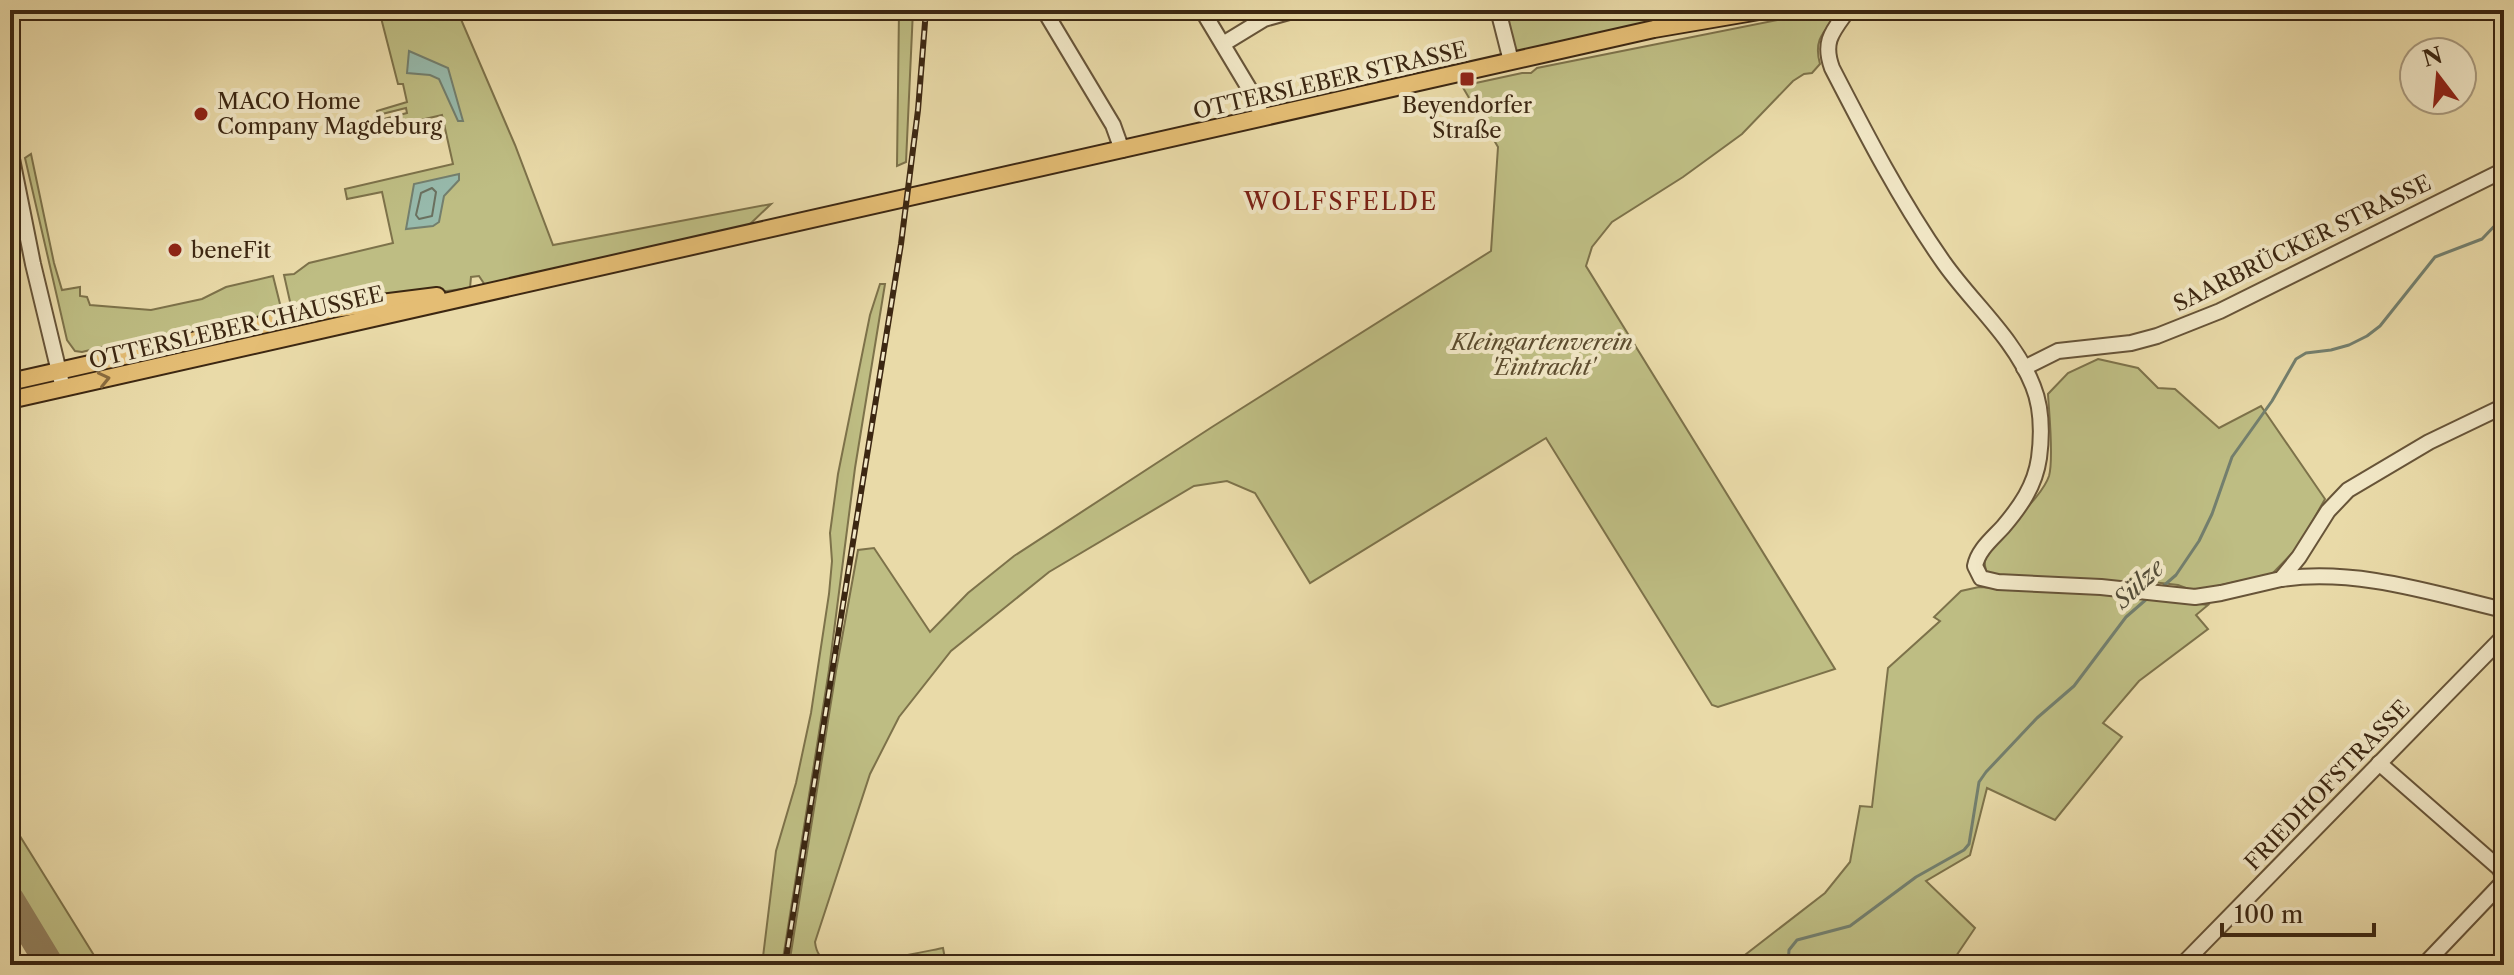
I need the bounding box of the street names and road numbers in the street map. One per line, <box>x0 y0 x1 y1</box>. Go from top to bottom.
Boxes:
street label: OTTERSLEBER STRASSE <box>1191 36 1470 125</box>
street label: SAARBRÜCKER STRASSE <box>2169 169 2435 318</box>
street label: OTTERSLEBER CHAUSSEE <box>86 280 386 375</box>
street label: FRIEDHOFSTRASSE <box>2239 695 2416 876</box>

